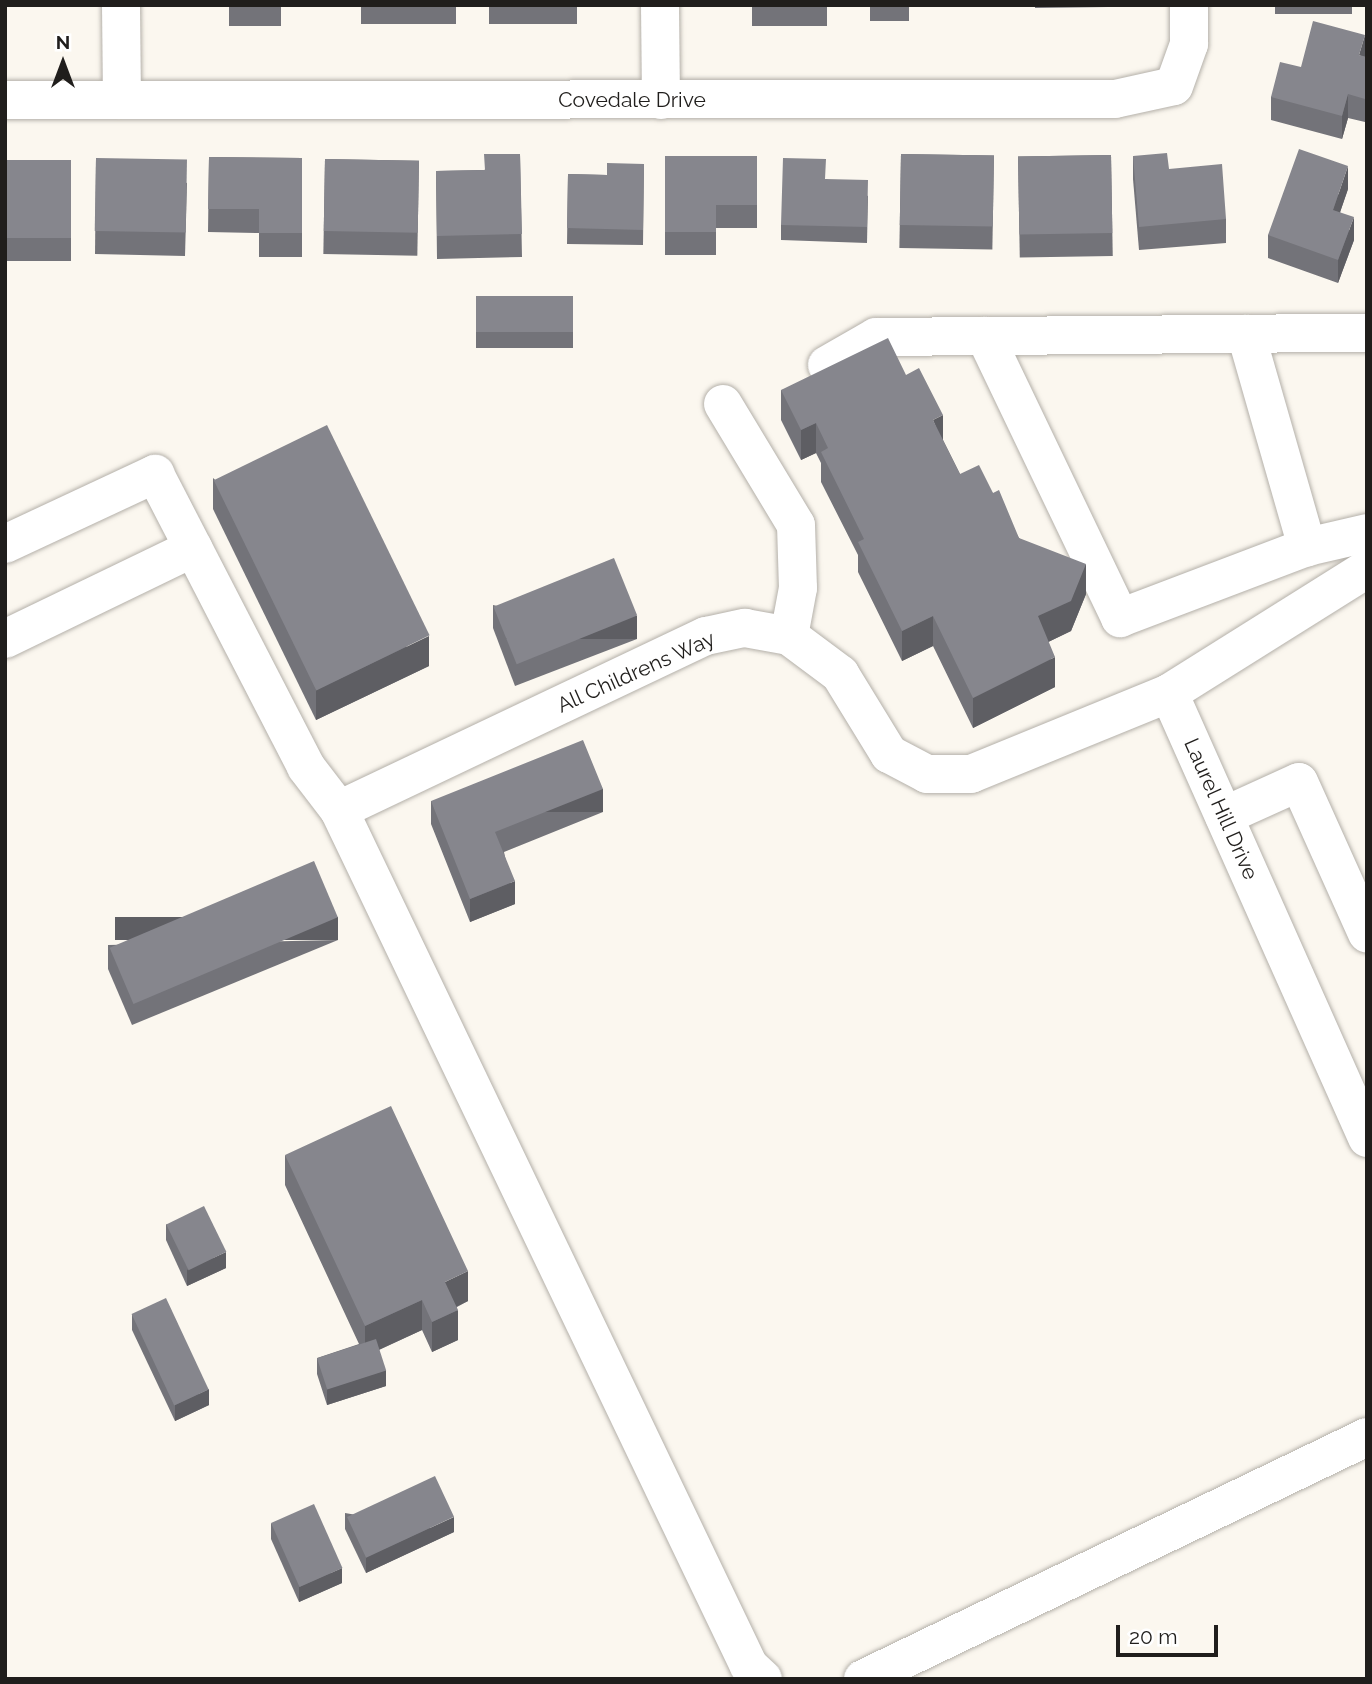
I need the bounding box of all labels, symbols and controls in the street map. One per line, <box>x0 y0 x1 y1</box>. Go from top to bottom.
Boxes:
north arrow <box>28 28 98 98</box>
text: N <box>56 31 70 53</box>
street label: Covedale Drive <box>558 87 706 113</box>
street label: All Childrens Way <box>553 626 719 718</box>
street label: Laurel Hill Drive <box>1178 734 1264 884</box>
scale bar <box>1120 1610 1222 1654</box>
text: 20 m <box>1129 1624 1177 1649</box>

